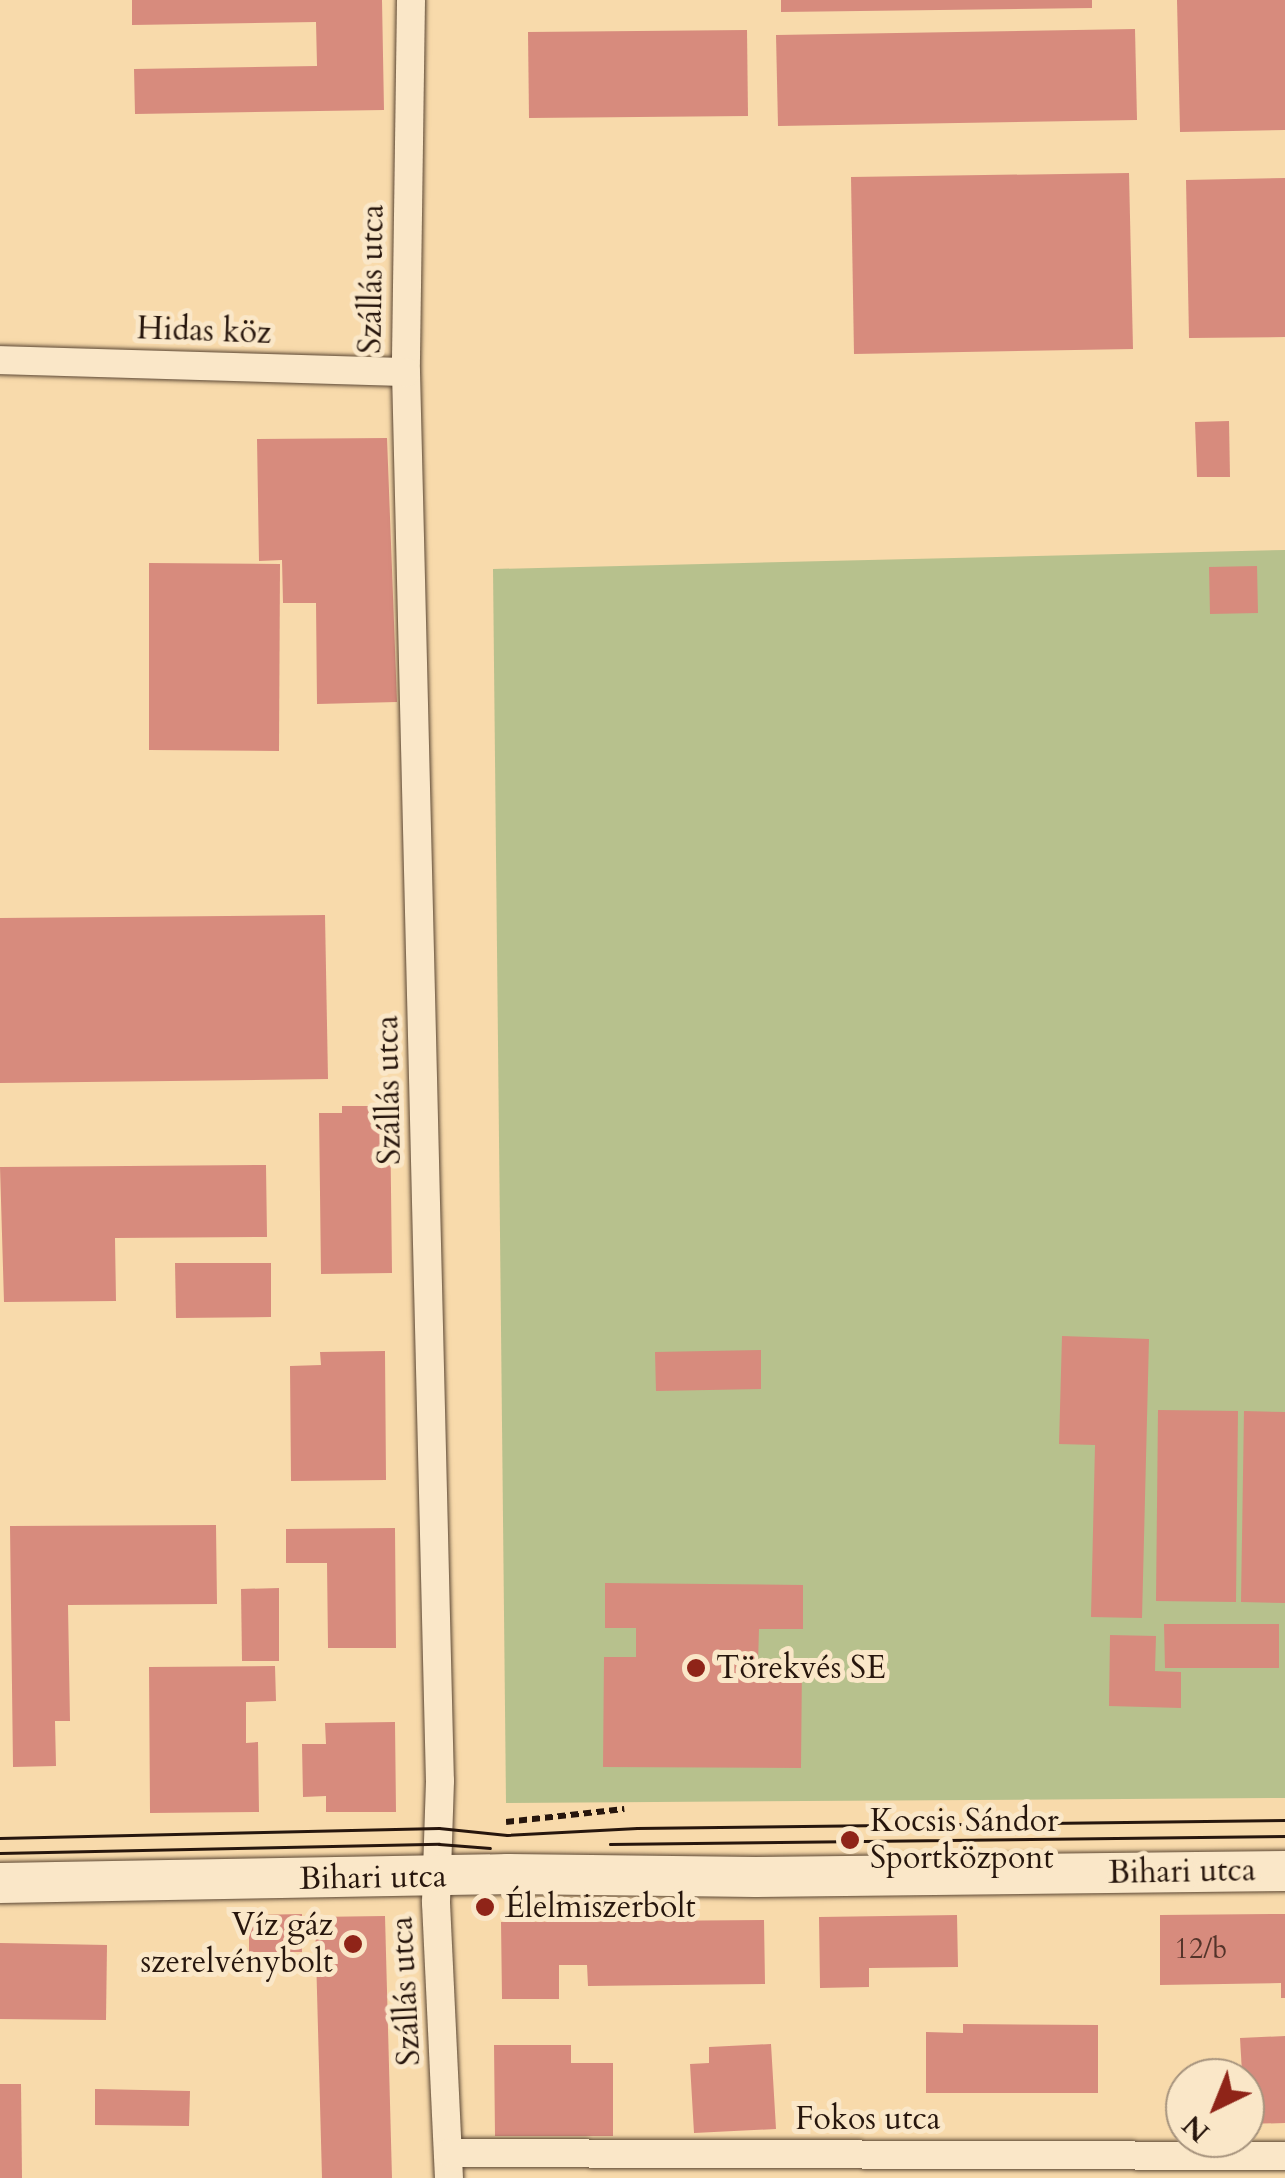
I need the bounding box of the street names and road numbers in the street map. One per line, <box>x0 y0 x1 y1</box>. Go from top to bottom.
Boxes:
street label: Szállás utca <box>351 204 393 354</box>
street label: Hidas köz <box>136 309 272 353</box>
street label: Szállás utca <box>368 1015 410 1165</box>
street label: Bihari utca <box>1108 1852 1256 1892</box>
street label: Bihari utca <box>299 1858 447 1898</box>
street label: Szállás utca <box>383 1915 429 2067</box>
street label: Fokos utca <box>795 2100 941 2138</box>

